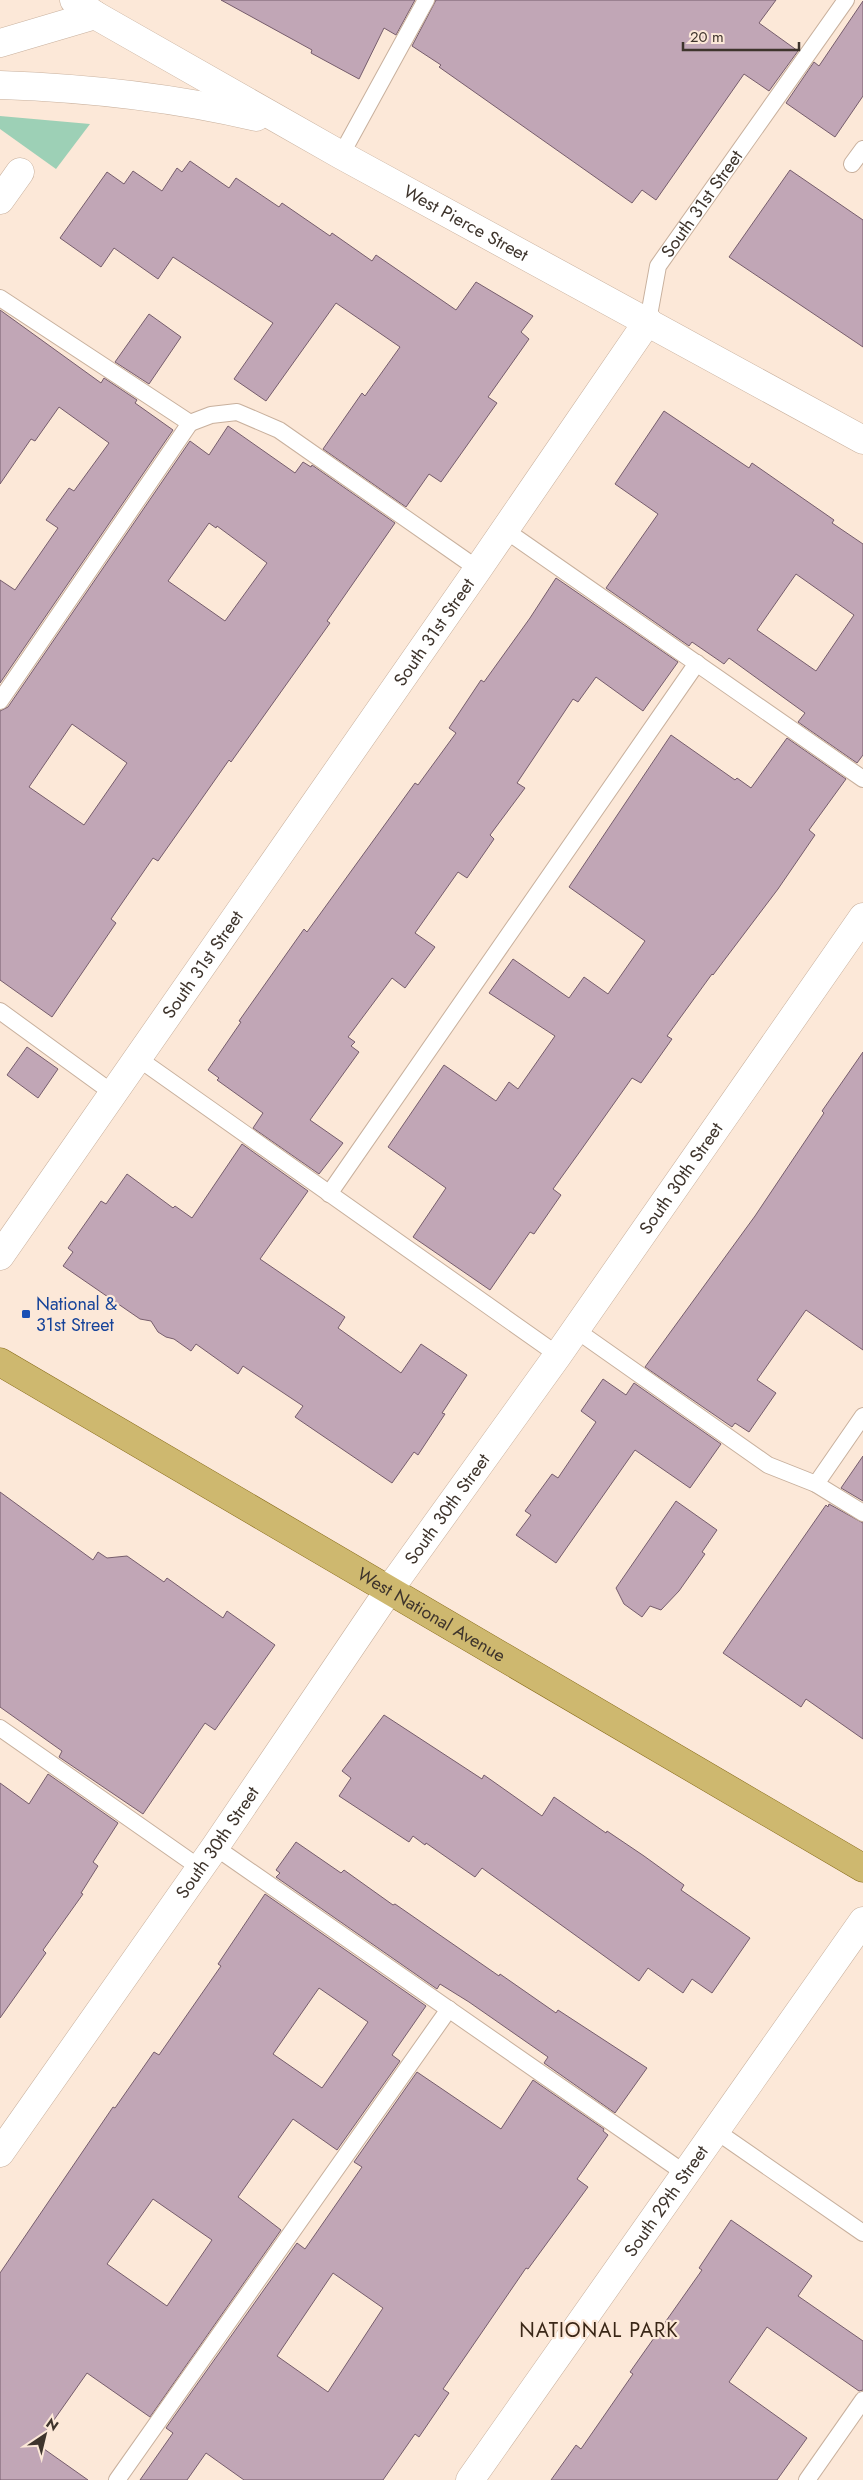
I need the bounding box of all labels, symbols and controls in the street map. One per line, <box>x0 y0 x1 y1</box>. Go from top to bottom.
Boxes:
scale bar <box>683 20 799 52</box>
text: 20 m <box>690 26 724 48</box>
street label: South 31st Street <box>655 144 749 263</box>
street label: West Pierce Street <box>399 178 533 268</box>
street label: South 31st Street <box>387 572 481 691</box>
street label: South 31st Street <box>156 905 250 1024</box>
street label: South 30th Street <box>633 1117 730 1240</box>
place label: National & 31st Street <box>36 1291 117 1338</box>
marker: National & 31st Street <box>20 1308 32 1320</box>
street label: South 30th Street <box>398 1448 496 1570</box>
street label: West National Avenue <box>352 1561 510 1669</box>
street label: South 30th Street <box>170 1781 266 1904</box>
street label: South 29th Street <box>618 2139 715 2262</box>
district label: NATIONAL PARK <box>519 2316 679 2345</box>
north arrow <box>20 2410 70 2460</box>
text: N <box>42 2413 63 2436</box>

